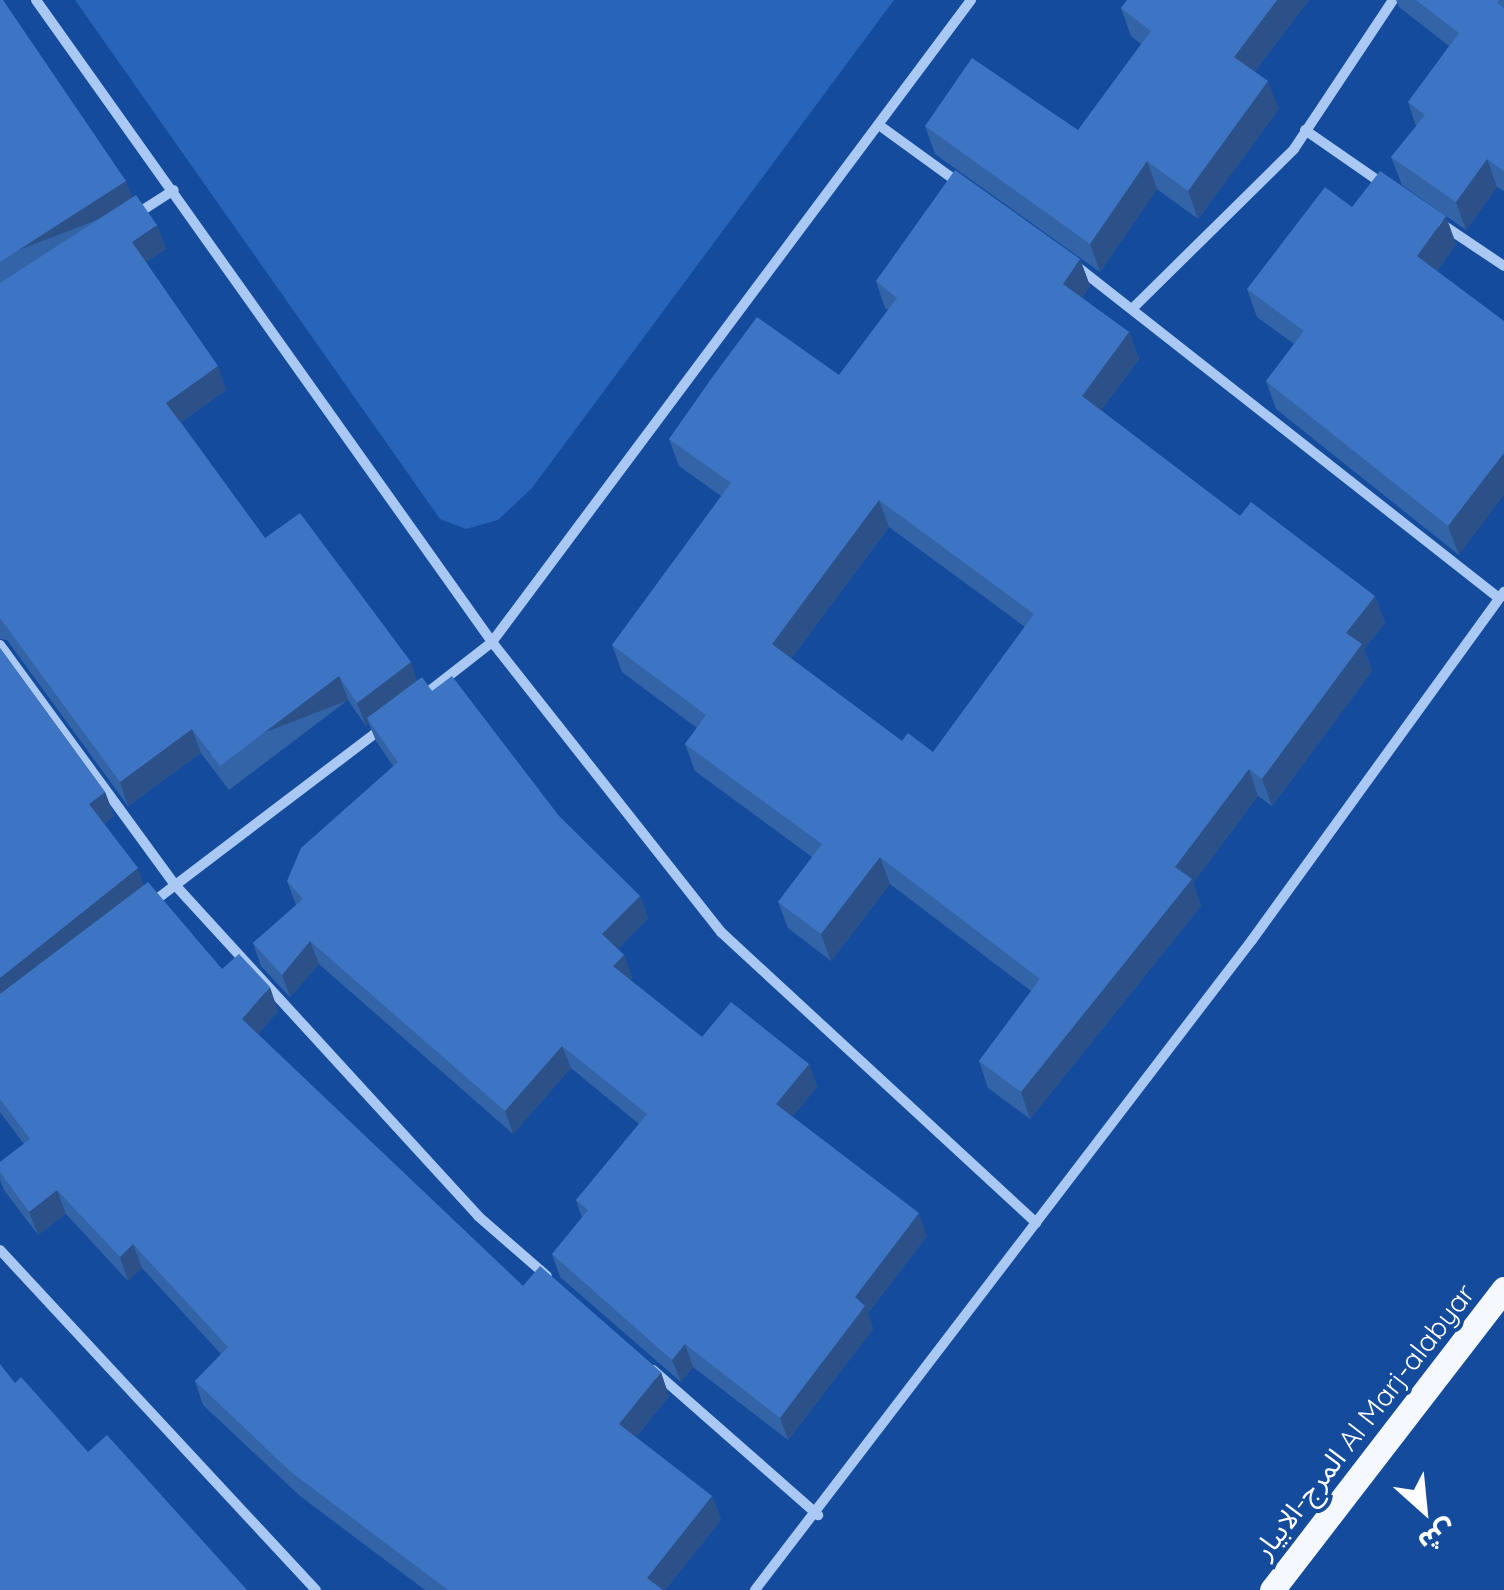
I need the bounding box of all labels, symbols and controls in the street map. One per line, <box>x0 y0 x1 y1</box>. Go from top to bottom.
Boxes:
street label: المرج-الابيار Al Marj-alabyar <box>1246 1277 1482 1565</box>
north arrow <box>1374 1460 1474 1560</box>
text: ش <box>1413 1513 1463 1561</box>

